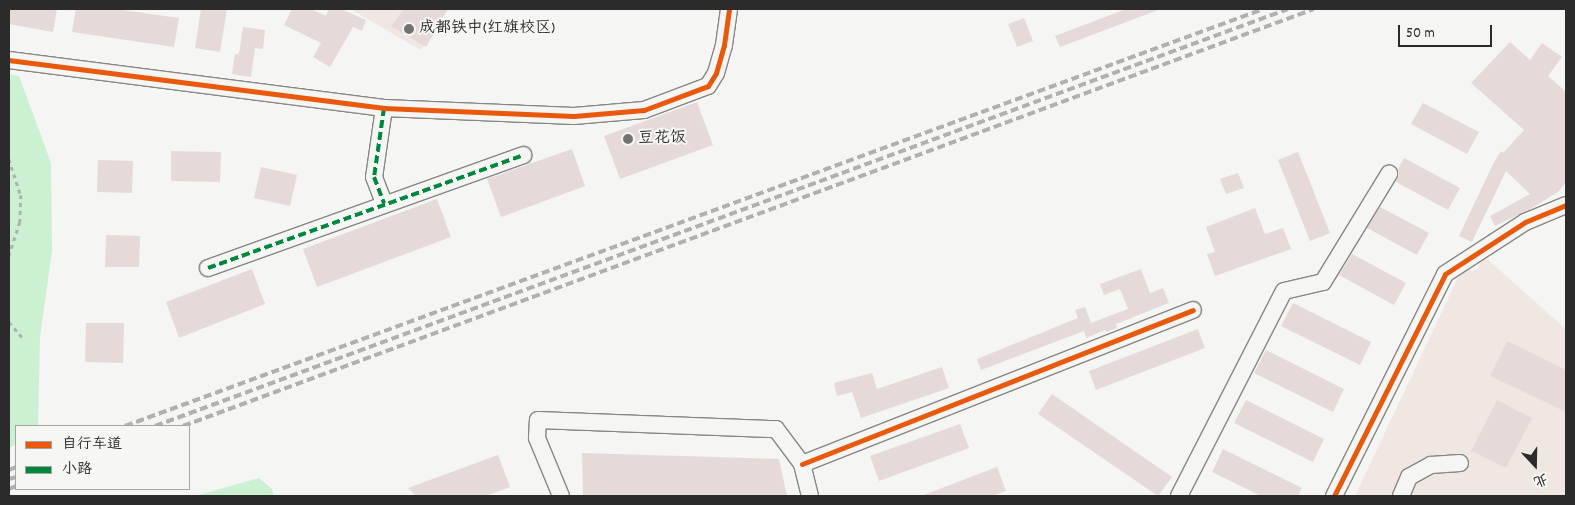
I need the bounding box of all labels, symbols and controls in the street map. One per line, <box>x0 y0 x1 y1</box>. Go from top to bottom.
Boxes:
scale bar <box>1400 15 1494 47</box>
place label: 成都铁中(红旗校区) <box>419 19 555 39</box>
marker: 成都铁中(红旗校区) <box>403 23 415 35</box>
text: 50 m <box>1406 23 1435 45</box>
place label: 豆花饭 <box>638 129 686 149</box>
marker: 豆花饭 <box>622 133 634 145</box>
legend <box>15 425 190 490</box>
text: 自行车道 <box>62 434 122 456</box>
north arrow <box>1510 440 1560 490</box>
text: 小路 <box>62 459 92 481</box>
text: 北 <box>1530 467 1550 491</box>

